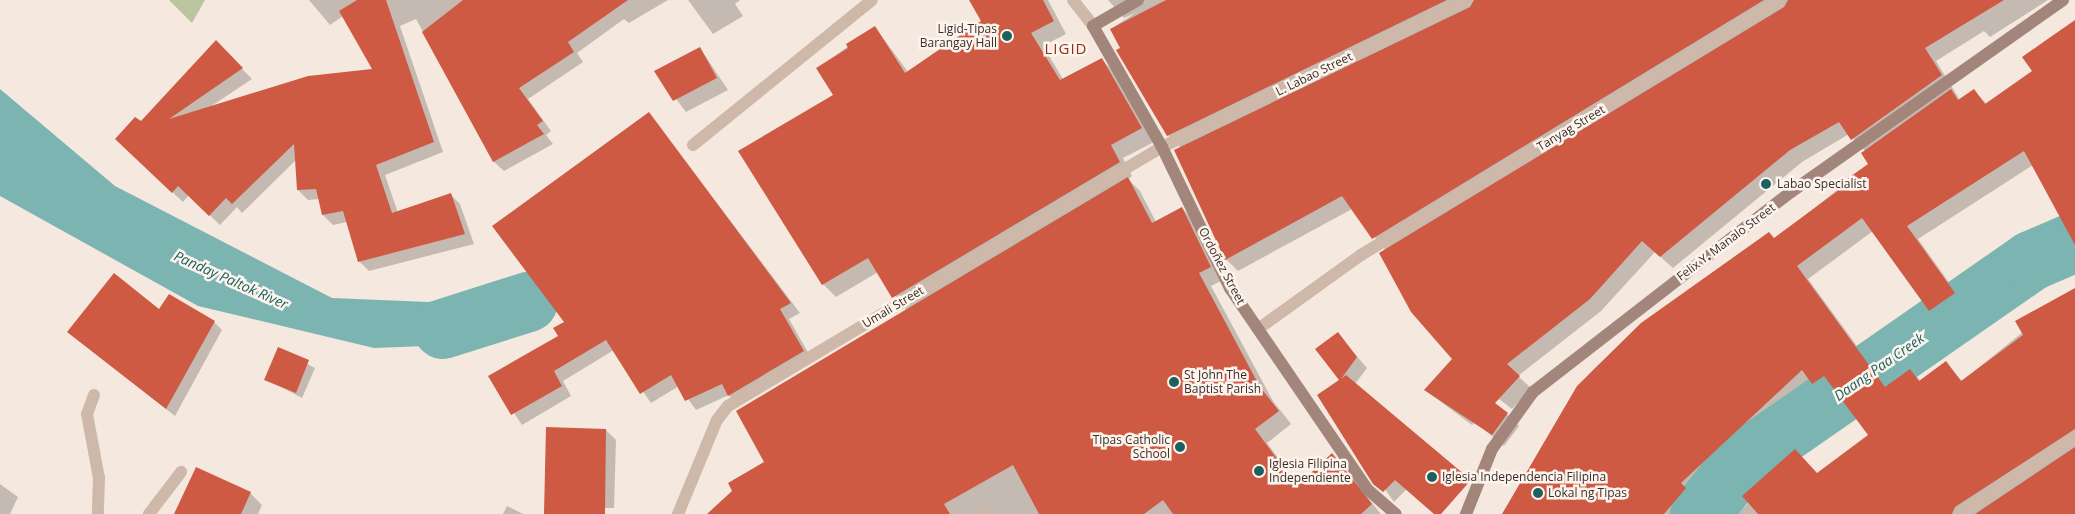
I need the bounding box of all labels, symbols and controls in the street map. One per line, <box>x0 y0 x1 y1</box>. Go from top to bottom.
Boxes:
place label: Ligid-Tipas Barangay Hall <box>920 22 997 50</box>
marker: Ligid-Tipas Barangay Hall <box>1001 30 1013 42</box>
district label: LIGID <box>1044 40 1088 58</box>
street label: L. Labao Street <box>1273 49 1355 99</box>
street label: Tanyag Street <box>1535 102 1607 154</box>
marker: Labao Specialist <box>1759 177 1773 191</box>
place label: Labao Specialist <box>1777 177 1866 191</box>
street label: Felix Y. Manalo Street <box>1674 200 1778 284</box>
street label: Ordoñez Street <box>1196 225 1248 307</box>
water label: Panday Paltok River <box>171 247 291 313</box>
street label: Umali Street <box>860 283 926 331</box>
water label: Daang Paa Creek <box>1831 330 1927 404</box>
place label: St John The Baptist Parish <box>1184 368 1261 396</box>
marker: St John The Baptist Parish <box>1168 376 1180 388</box>
place label: Tipas Catholic School <box>1093 433 1170 461</box>
marker: Tipas Catholic School <box>1174 441 1186 453</box>
place label: Iglesia Filipina Independiente <box>1269 457 1351 485</box>
marker: Iglesia Filipina Independiente <box>1253 465 1265 477</box>
place label: Iglesia Independencia Filipina <box>1442 470 1606 484</box>
marker: Iglesia Independencia Filipina <box>1426 471 1438 483</box>
place label: Lokal ng Tipas <box>1548 486 1627 500</box>
marker: Lokal ng Tipas <box>1532 487 1544 499</box>

